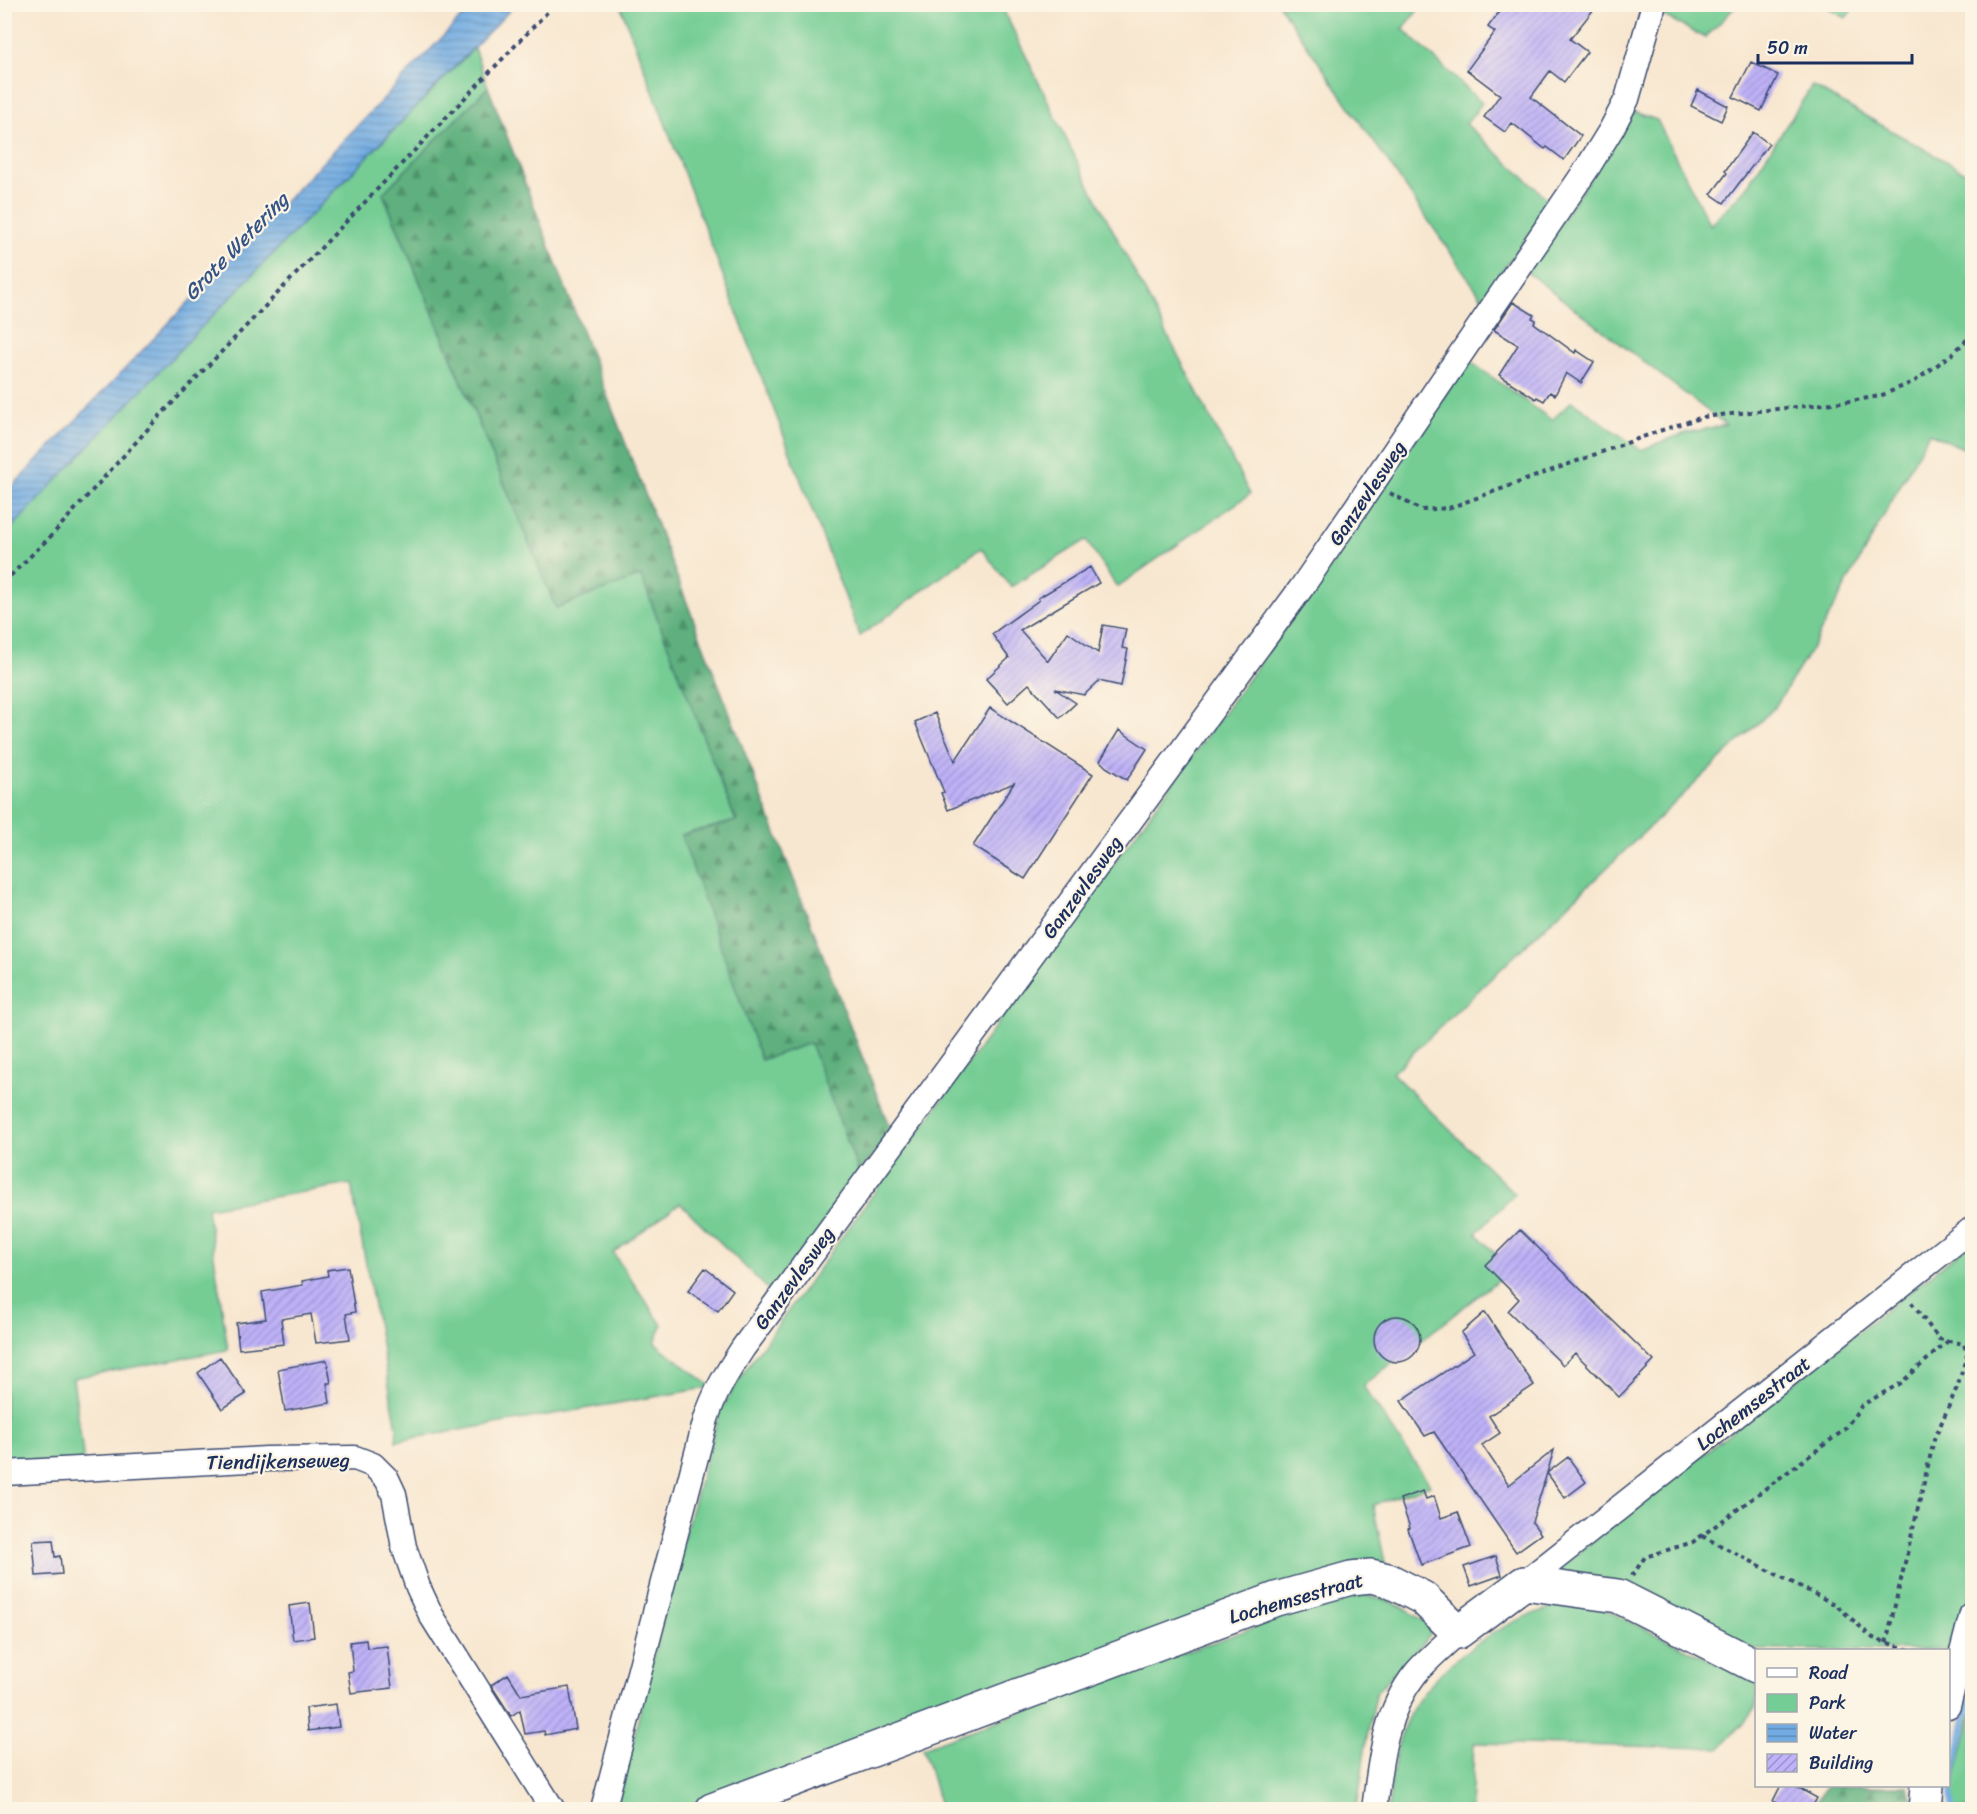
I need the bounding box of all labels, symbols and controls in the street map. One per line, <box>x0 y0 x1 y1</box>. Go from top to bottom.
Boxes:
scale bar <box>1758 27 1912 65</box>
text: 50 m <box>1767 32 1808 64</box>
water label: Grote Wetering <box>174 181 299 310</box>
street label: Ganzevlesweg <box>1319 433 1416 553</box>
street label: Ganzevlesweg <box>1033 828 1132 947</box>
street label: Ganzevlesweg <box>745 1219 844 1338</box>
street label: Lochemsestraat <box>1688 1347 1819 1460</box>
street label: Tiendijkenseweg <box>206 1443 350 1480</box>
street label: Lochemsestraat <box>1225 1562 1368 1634</box>
legend <box>1755 1649 1950 1787</box>
text: Road <box>1809 1657 1849 1689</box>
text: Park <box>1809 1687 1846 1719</box>
text: Water <box>1809 1717 1858 1749</box>
text: Building <box>1809 1747 1873 1779</box>

